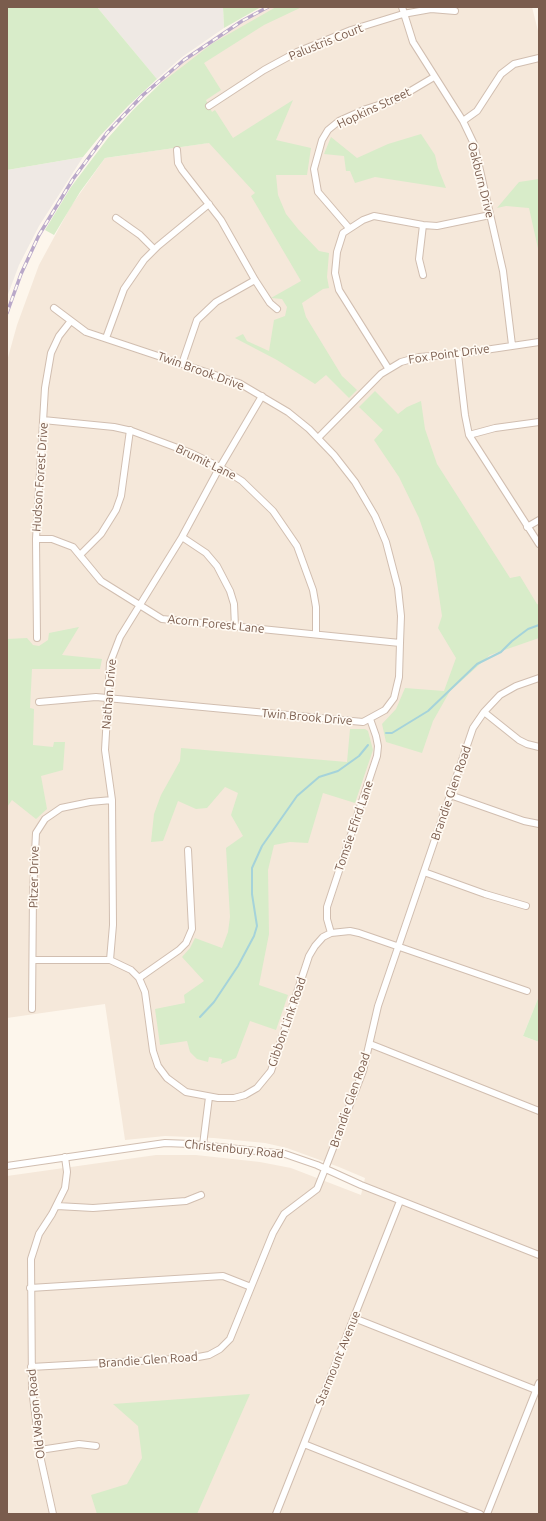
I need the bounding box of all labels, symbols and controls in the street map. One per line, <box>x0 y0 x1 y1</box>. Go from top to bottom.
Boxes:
street label: Palustris Court <box>287 21 365 63</box>
street label: Hopkins Street <box>335 85 413 131</box>
street label: Oakburn Drive <box>465 140 497 220</box>
street label: Fox Point Drive <box>408 341 490 367</box>
street label: Twin Brook Drive <box>156 349 246 393</box>
street label: Hudson Forest Drive <box>29 422 51 532</box>
street label: Brumit Lane <box>173 441 239 483</box>
street label: Acorn Forest Lane <box>167 612 265 636</box>
street label: Nathan Drive <box>99 658 119 730</box>
street label: Twin Brook Drive <box>261 706 353 728</box>
street label: Brandie Glen Road <box>428 744 474 842</box>
street label: Tomsie Efird Lane <box>332 779 376 873</box>
street label: Pitzer Drive <box>26 846 42 908</box>
street label: Gibbon Link Road <box>265 975 309 1069</box>
street label: Brandie Glen Road <box>327 1051 373 1149</box>
street label: Christenbury Road <box>184 1137 284 1161</box>
street label: Starmount Avenue <box>312 1309 364 1407</box>
street label: Brandie Glen Road <box>98 1349 198 1371</box>
street label: Old Wagon Road <box>24 1368 48 1460</box>

